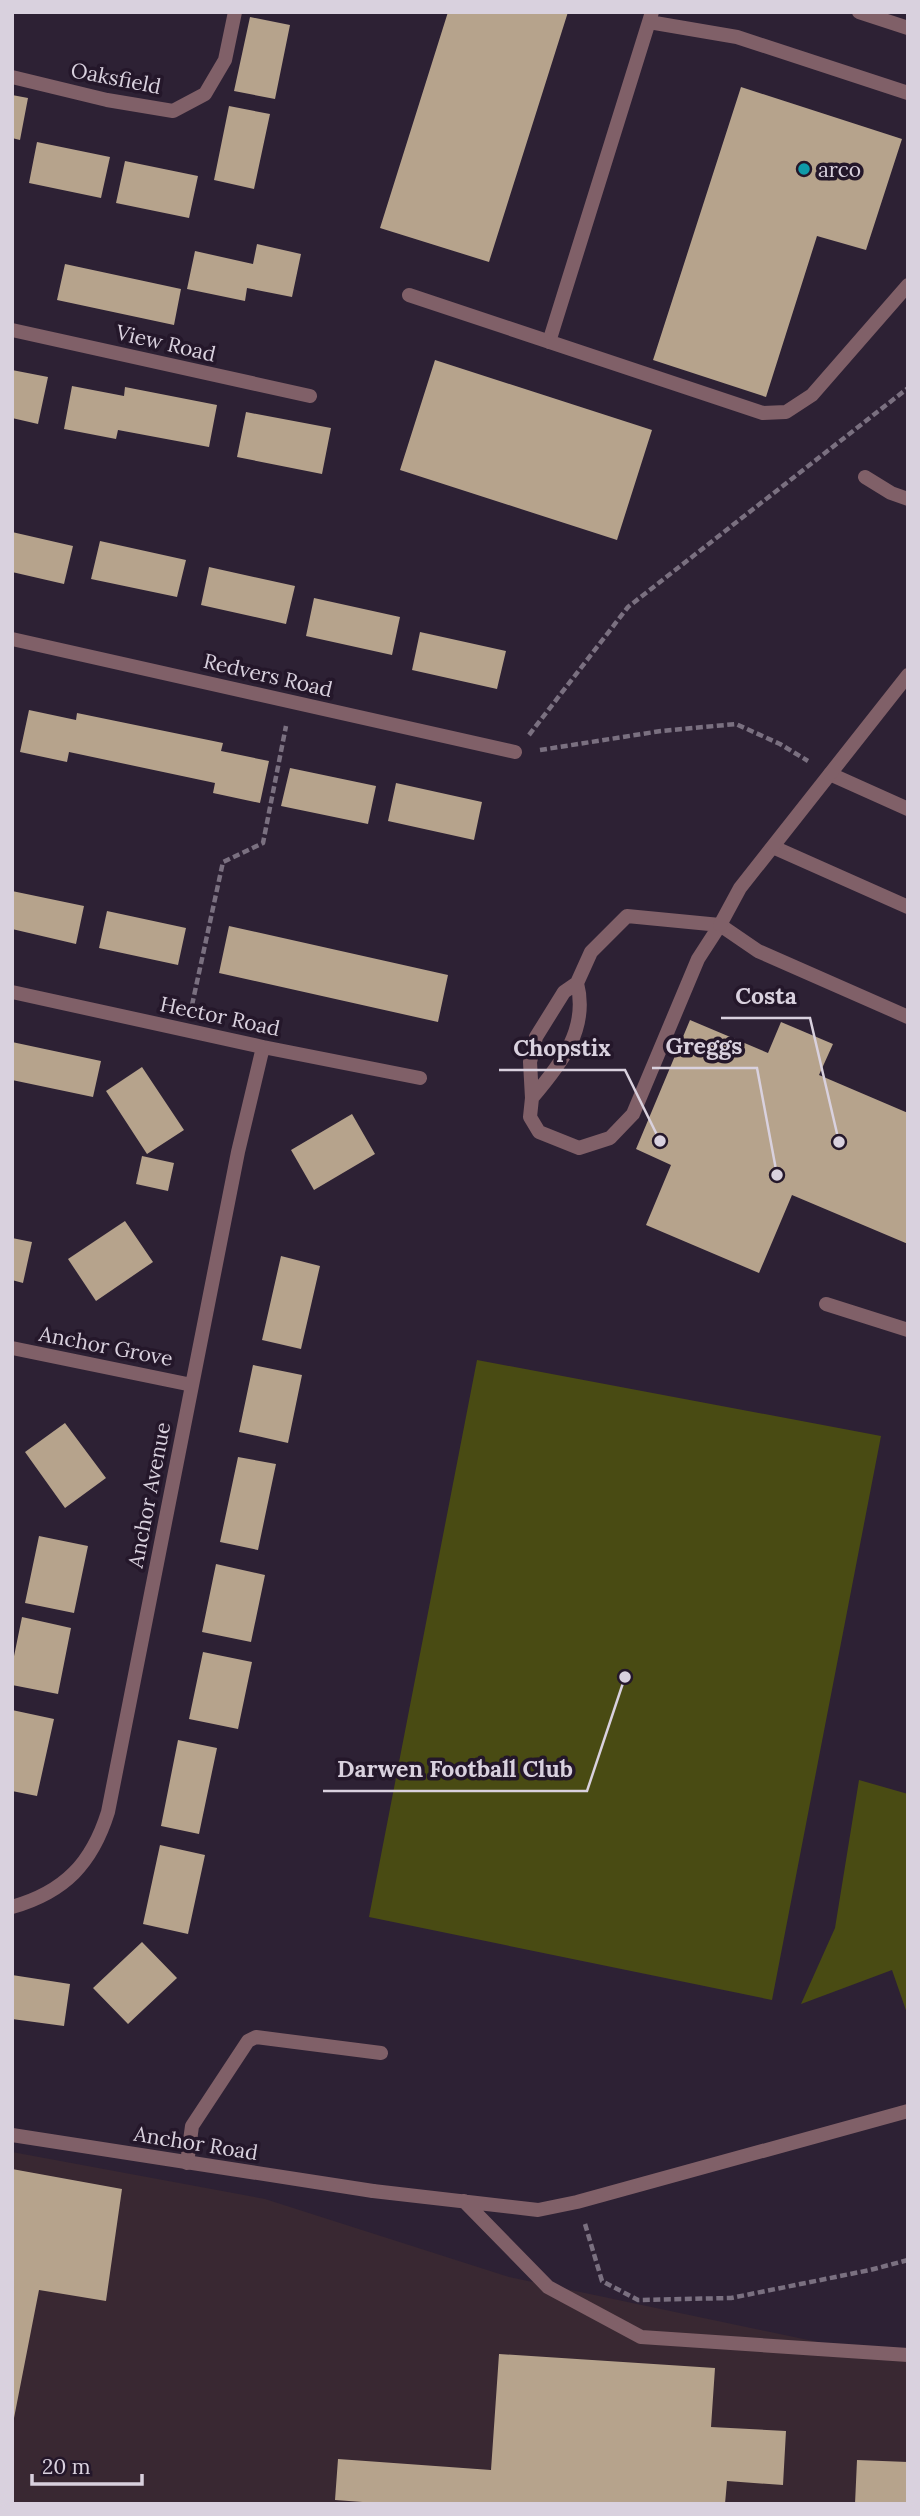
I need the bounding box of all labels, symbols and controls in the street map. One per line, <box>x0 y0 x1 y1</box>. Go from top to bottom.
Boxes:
street label: Oaksfield <box>69 56 163 100</box>
place label: arco <box>818 156 861 183</box>
marker: arco <box>796 161 812 177</box>
street label: View Road <box>112 318 219 368</box>
street label: Redvers Road <box>201 647 335 703</box>
callout: Costa <box>721 974 810 1018</box>
text: Costa <box>735 981 797 1010</box>
street label: Hector Road <box>158 990 282 1042</box>
callout: Greggs <box>652 1024 757 1068</box>
callout: Chopstix <box>499 1026 625 1070</box>
text: Greggs <box>666 1031 742 1060</box>
text: Chopstix <box>513 1033 611 1062</box>
street label: Anchor Grove <box>36 1320 175 1372</box>
street label: Anchor Avenue <box>121 1420 176 1571</box>
callout: Darwen Football Club <box>323 1747 587 1791</box>
text: Darwen Football Club <box>337 1754 573 1783</box>
street label: Anchor Road <box>131 2120 260 2166</box>
scale bar <box>32 2442 142 2486</box>
text: 20 m <box>42 2453 91 2480</box>

